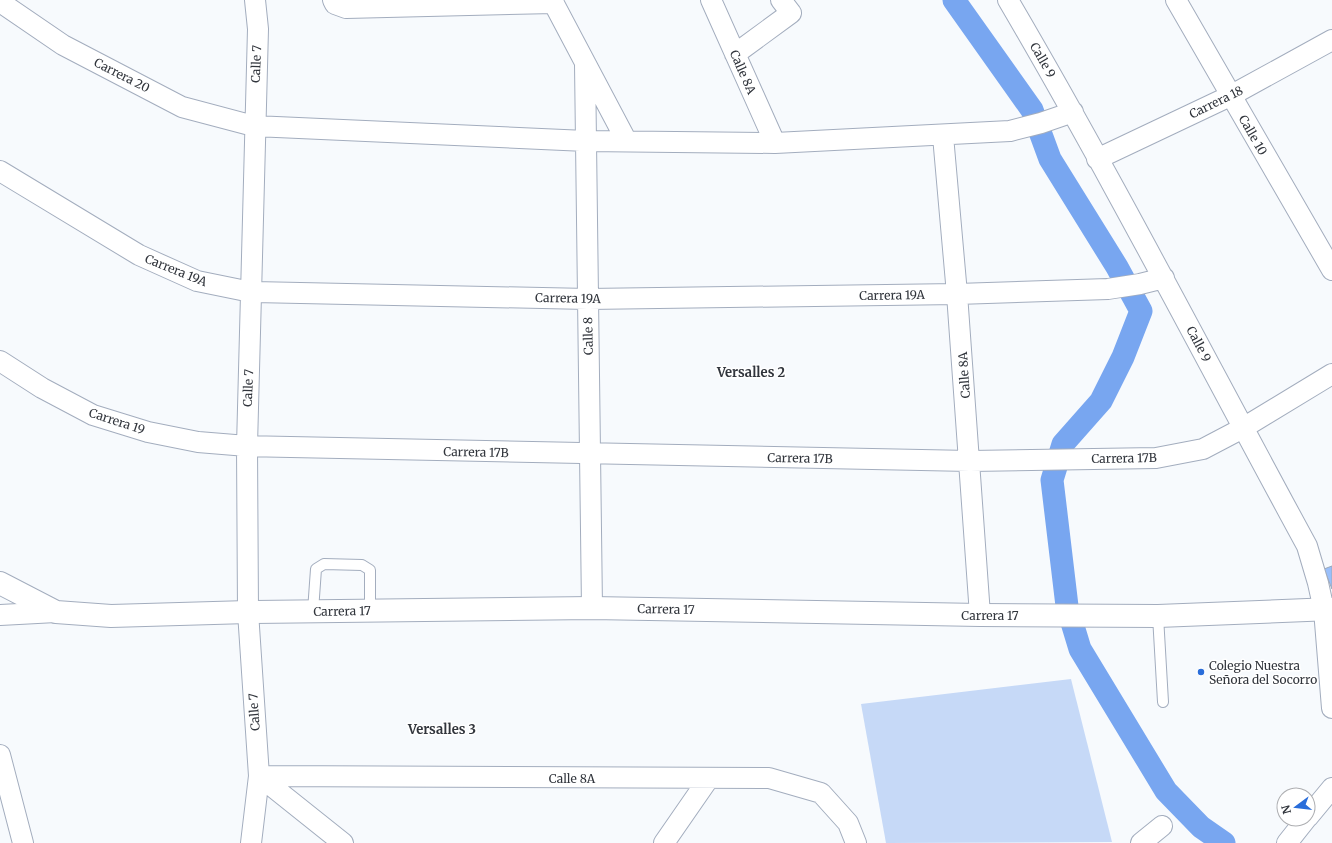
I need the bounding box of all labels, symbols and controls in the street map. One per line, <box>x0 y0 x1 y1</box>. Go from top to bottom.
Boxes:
street label: Calle 9 <box>1027 40 1059 80</box>
street label: Calle 7 <box>248 45 264 83</box>
street label: Calle 8A <box>727 48 760 97</box>
street label: Carrera 20 <box>92 55 153 95</box>
street label: Carrera 18 <box>1187 83 1245 121</box>
street label: Calle 10 <box>1236 112 1271 158</box>
street label: Carrera 19A <box>143 251 210 289</box>
street label: Carrera 19A <box>859 287 925 303</box>
street label: Carrera 19A <box>535 290 601 306</box>
street label: Calle 8 <box>580 317 596 355</box>
street label: Calle 9 <box>1183 324 1215 364</box>
street label: Calle 8A <box>955 351 973 399</box>
district label: Versalles 2 <box>716 364 785 381</box>
street label: Calle 7 <box>240 369 256 407</box>
street label: Carrera 19 <box>87 405 147 437</box>
street label: Carrera 17B <box>443 444 509 460</box>
street label: Carrera 17B <box>767 450 833 466</box>
street label: Carrera 17B <box>1091 450 1157 466</box>
street label: Carrera 17 <box>637 601 695 617</box>
street label: Carrera 17 <box>313 603 371 619</box>
street label: Carrera 17 <box>961 608 1019 623</box>
place label: Colegio Nuestra Señora del Socorro <box>1209 658 1317 687</box>
marker: Colegio Nuestra Señora del Socorro <box>1196 667 1206 677</box>
street label: Calle 7 <box>245 692 263 731</box>
district label: Versalles 3 <box>407 721 476 738</box>
street label: Calle 8A <box>549 771 596 786</box>
north arrow <box>1276 787 1316 827</box>
text: N <box>1278 803 1294 816</box>

